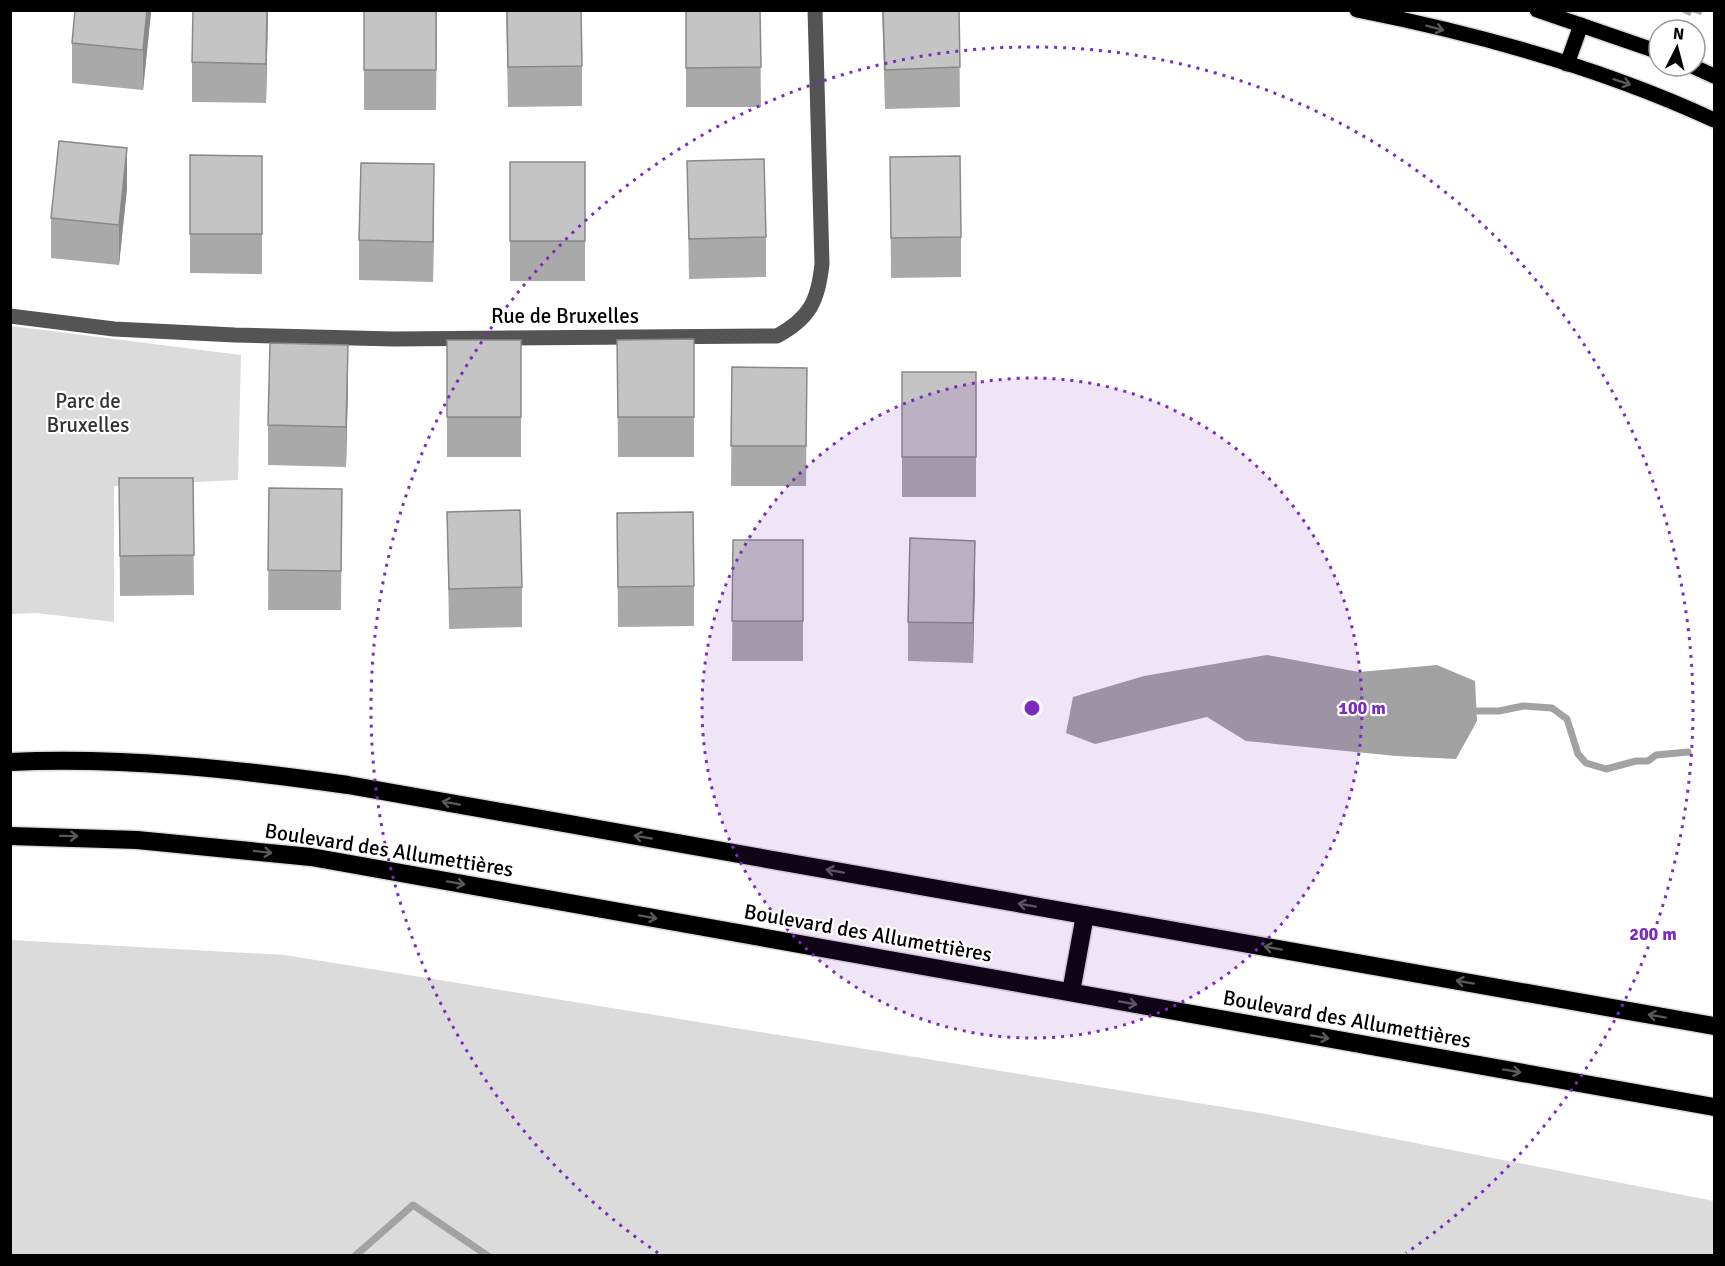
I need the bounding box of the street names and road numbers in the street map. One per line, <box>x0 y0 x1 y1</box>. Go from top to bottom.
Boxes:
street label: Rue de Bruxelles <box>491 303 639 329</box>
street label: Boulevard des Allumettières <box>263 817 515 883</box>
street label: Boulevard des Allumettières <box>742 898 994 968</box>
street label: Boulevard des Allumettières <box>1221 984 1473 1054</box>

